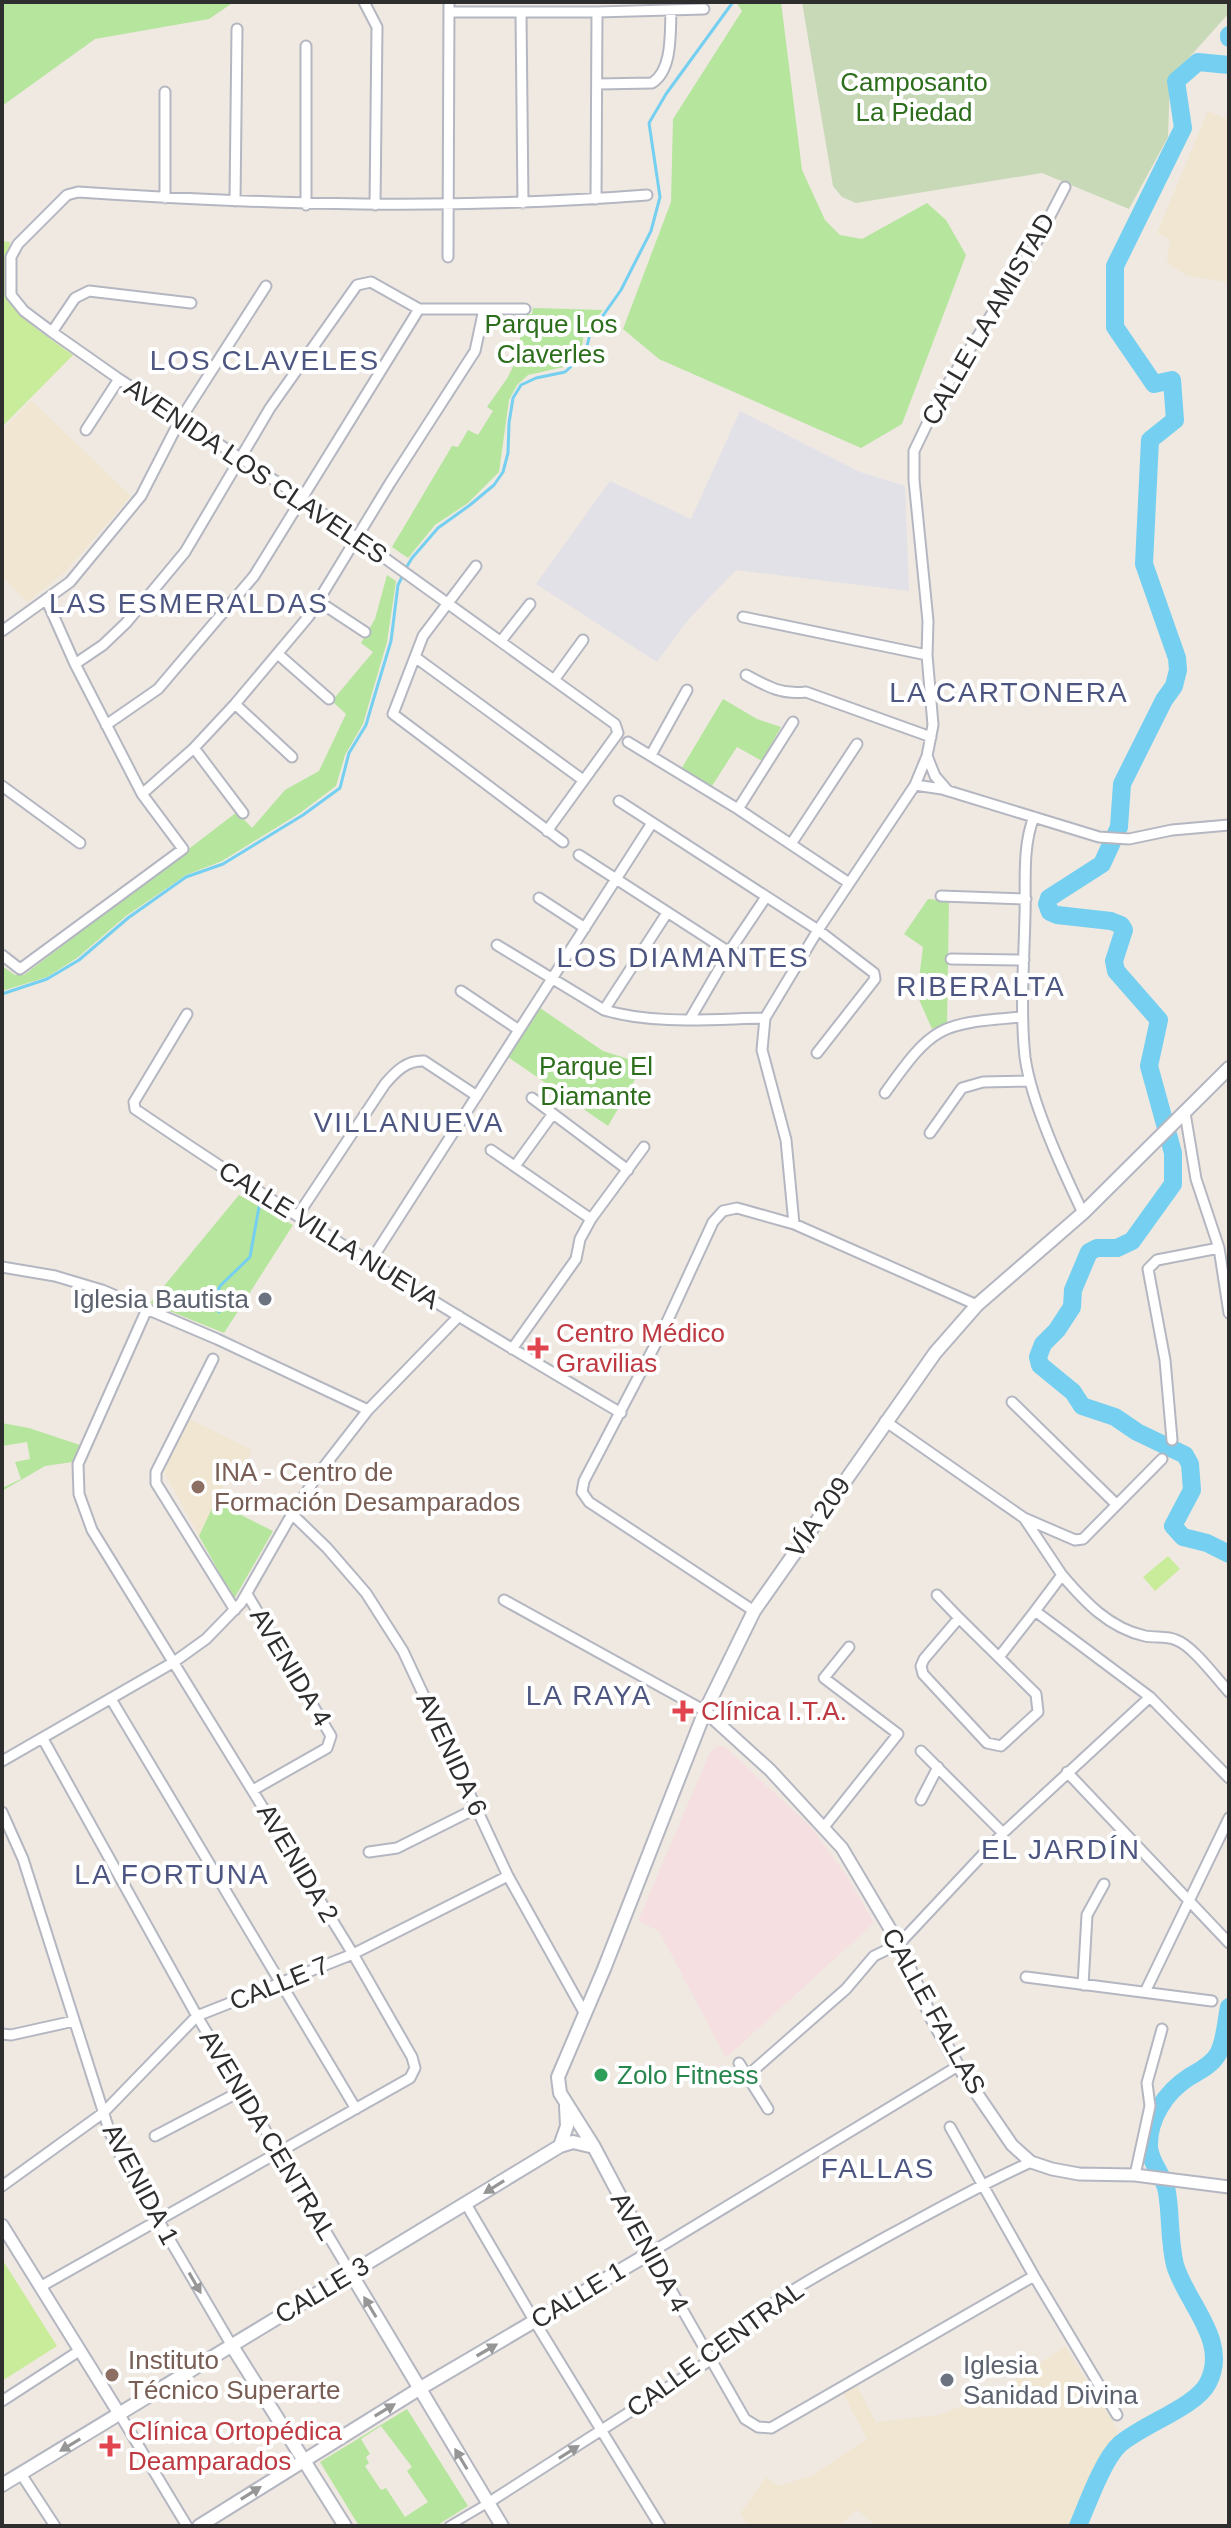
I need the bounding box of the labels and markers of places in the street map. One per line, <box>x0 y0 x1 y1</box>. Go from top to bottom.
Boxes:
place label: Iglesia Bautista <box>73 1284 250 1314</box>
marker: Iglesia Bautista <box>256 1290 274 1308</box>
place label: Centro Médico Gravilias <box>556 1318 725 1378</box>
marker: Centro Médico Gravilias <box>527 1337 549 1359</box>
place label: INA - Centro de Formación Desamparados <box>214 1457 520 1517</box>
marker: INA - Centro de Formación Desamparados <box>189 1478 207 1496</box>
place label: Clínica I.T.A. <box>701 1696 847 1726</box>
marker: Clínica I.T.A. <box>672 1700 694 1722</box>
place label: Zolo Fitness <box>617 2060 759 2090</box>
marker: Zolo Fitness <box>592 2066 610 2084</box>
place label: Instituto Técnico Superarte <box>128 2345 340 2405</box>
place label: Iglesia Sanidad Divina <box>963 2350 1138 2410</box>
marker: Instituto Técnico Superarte <box>103 2366 121 2384</box>
marker: Iglesia Sanidad Divina <box>938 2371 956 2389</box>
place label: Clínica Ortopédica Deamparados <box>128 2416 342 2476</box>
marker: Clínica Ortopédica Deamparados <box>99 2435 121 2457</box>

